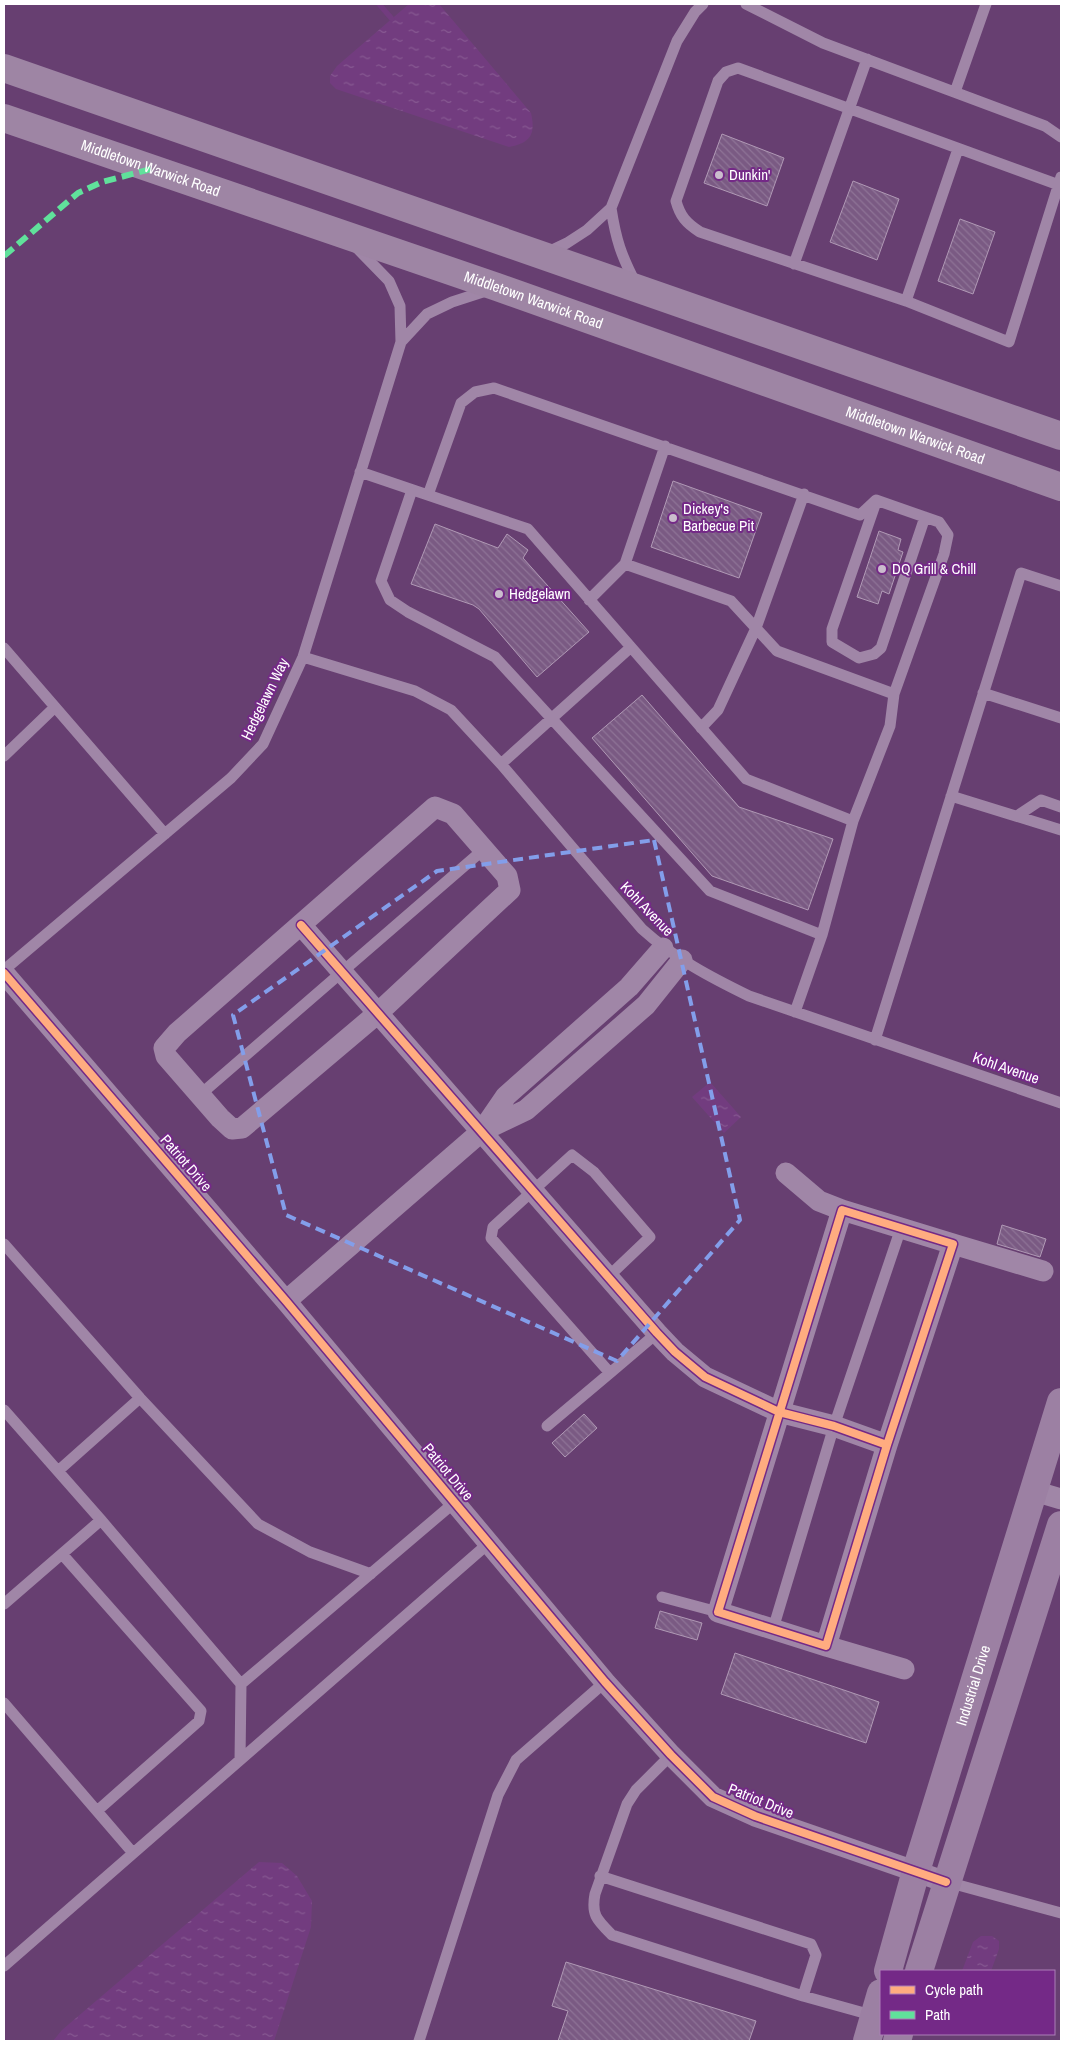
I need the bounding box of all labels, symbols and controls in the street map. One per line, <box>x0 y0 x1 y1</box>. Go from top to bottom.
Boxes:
street label: Middletown Warwick Road <box>78 134 223 201</box>
place label: Dunkin' <box>729 164 770 185</box>
marker: Dunkin' <box>713 169 725 181</box>
street label: Middletown Warwick Road <box>461 266 606 334</box>
street label: Middletown Warwick Road <box>843 401 988 469</box>
place label: Dickey's Barbecue Pit <box>683 498 755 536</box>
marker: Dickey's Barbecue Pit <box>667 512 679 524</box>
place label: DQ Grill & Chill <box>892 558 976 579</box>
marker: DQ Grill & Chill <box>876 563 888 575</box>
place label: Hedgelawn <box>509 583 571 604</box>
marker: Hedgelawn <box>493 588 505 600</box>
street label: Hedgelawn Way <box>236 653 294 743</box>
street label: Kohl Avenue <box>616 877 679 941</box>
street label: Kohl Avenue <box>970 1046 1042 1089</box>
street label: Patriot Drive <box>156 1130 217 1196</box>
street label: Patriot Drive <box>418 1438 479 1505</box>
street label: Industrial Drive <box>951 1642 995 1728</box>
street label: Patriot Drive <box>725 1778 797 1823</box>
legend <box>880 1970 1055 2035</box>
text: Cycle path <box>925 1979 983 2000</box>
text: Path <box>925 2004 950 2025</box>

